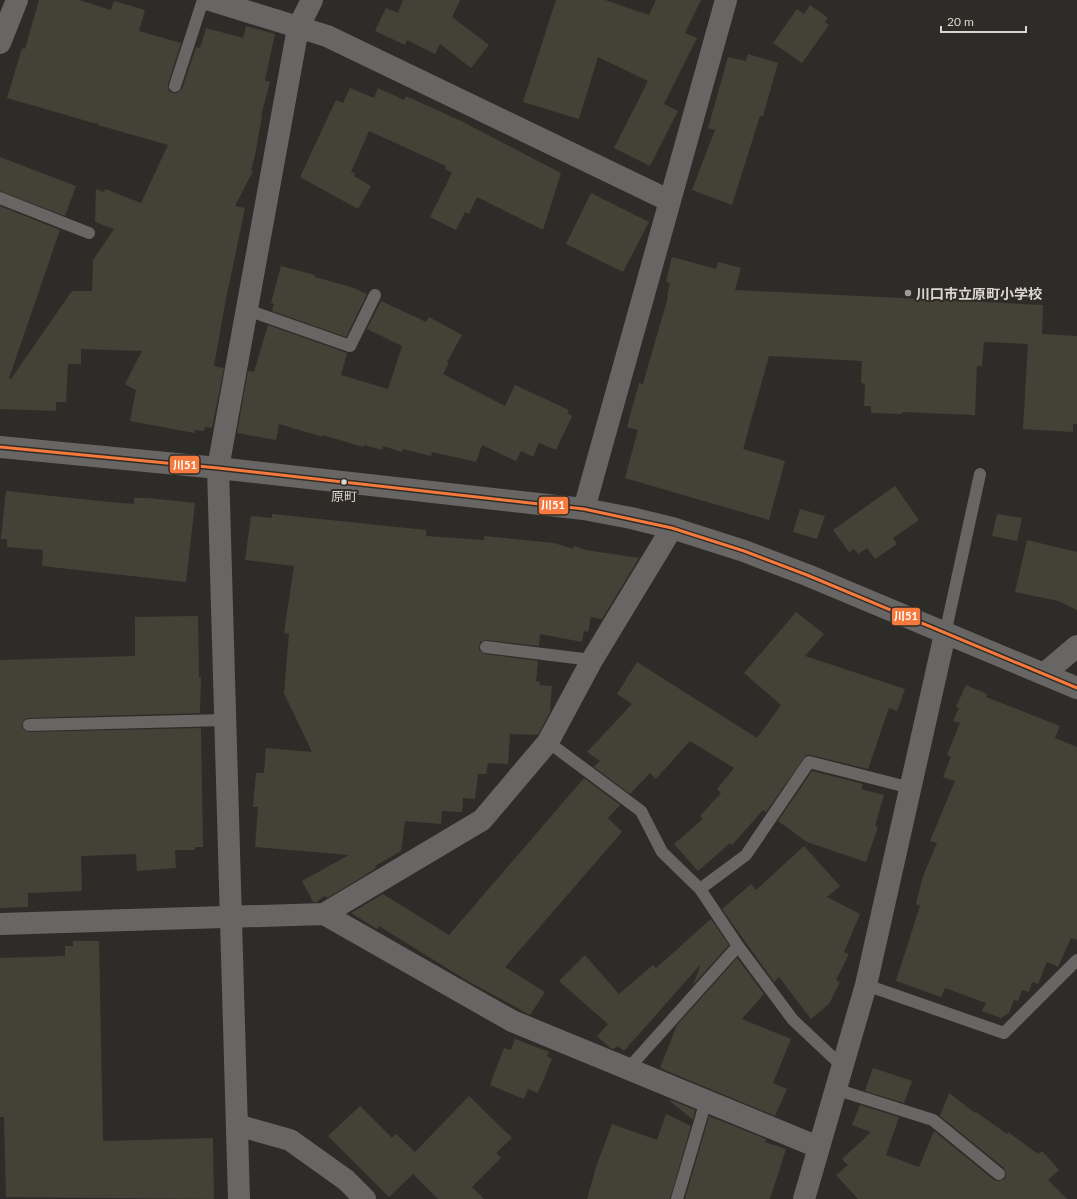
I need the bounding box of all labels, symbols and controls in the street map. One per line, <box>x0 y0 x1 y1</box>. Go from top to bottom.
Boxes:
scale bar <box>941 8 1026 34</box>
text: 20 m <box>947 14 974 29</box>
place label: 川口市立原町小学校 <box>916 285 1042 302</box>
marker: 川口市立原町小学校 <box>903 288 913 298</box>
line badge: 川51 <box>169 455 200 474</box>
text: 川51 <box>173 458 197 471</box>
marker: 原町 <box>339 477 349 487</box>
place label: 原町 <box>331 488 357 504</box>
line badge: 川51 <box>538 496 569 515</box>
text: 川51 <box>541 498 565 511</box>
line badge: 川51 <box>891 607 921 626</box>
text: 川51 <box>894 609 918 622</box>

